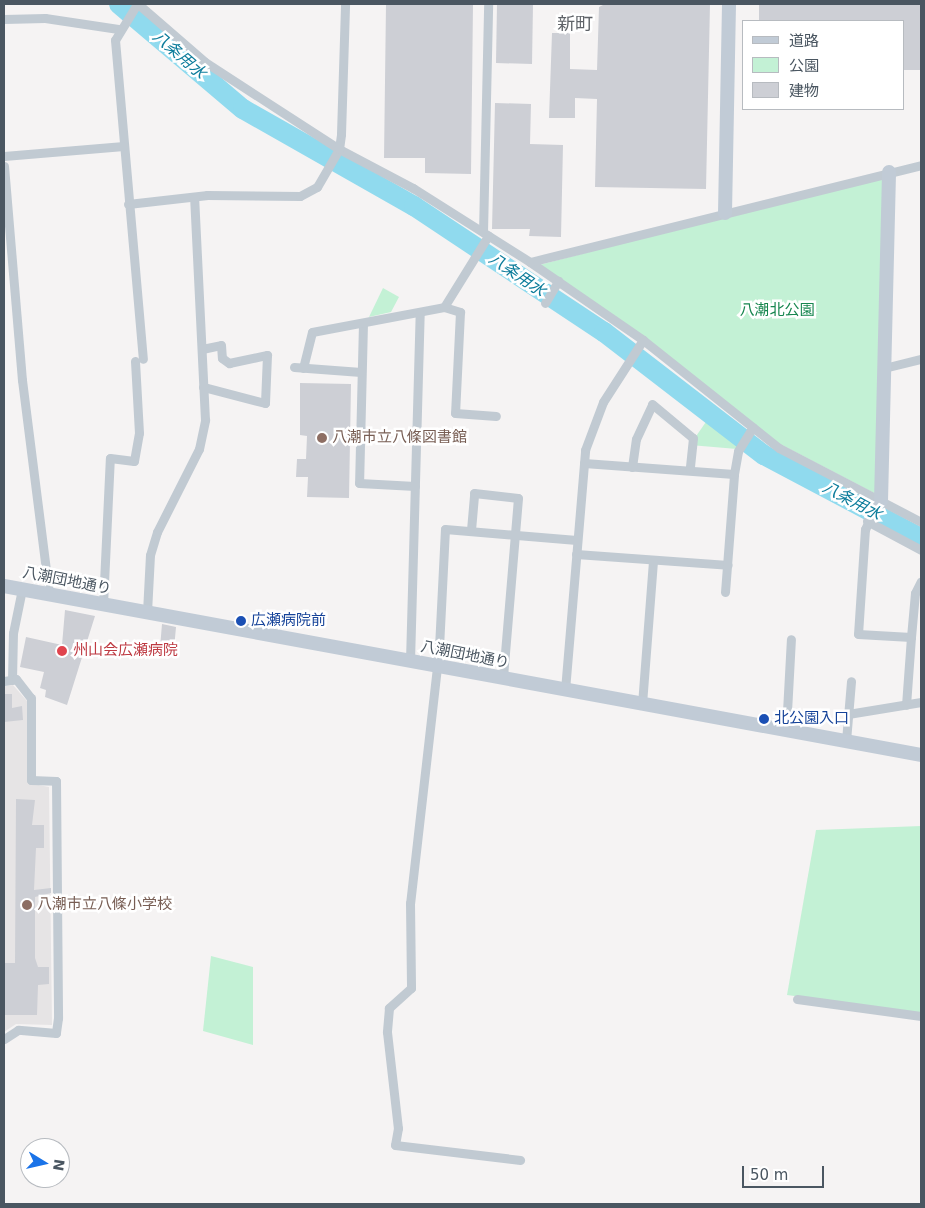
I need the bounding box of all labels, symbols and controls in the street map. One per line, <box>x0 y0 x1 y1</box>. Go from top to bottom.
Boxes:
district label: 新町 <box>557 13 593 35</box>
legend <box>742 20 905 110</box>
water label: 八条用水 <box>149 27 209 83</box>
text: 道路 <box>789 32 819 50</box>
text: 公園 <box>789 57 819 75</box>
text: 建物 <box>789 82 819 100</box>
water label: 八条用水 <box>485 249 549 301</box>
park label: 八潮北公園 <box>740 302 814 320</box>
place label: 八潮市立八條図書館 <box>332 429 467 447</box>
marker: 八潮市立八條図書館 <box>316 432 328 444</box>
water label: 八条用水 <box>819 478 885 524</box>
street label: 八潮団地通り <box>21 564 113 598</box>
place label: 広瀬病院前 <box>251 612 326 630</box>
marker: 広瀬病院前 <box>235 615 247 627</box>
street label: 八潮団地通り <box>419 638 511 672</box>
place label: 州山会広瀬病院 <box>73 642 178 660</box>
marker: 州山会広瀬病院 <box>55 644 69 658</box>
place label: 北公園入口 <box>774 710 849 728</box>
marker: 北公園入口 <box>758 713 770 725</box>
place label: 八潮市立八條小学校 <box>37 896 172 914</box>
marker: 八潮市立八條小学校 <box>21 899 33 911</box>
north arrow <box>20 1138 70 1188</box>
scale bar <box>745 1156 828 1188</box>
text: N <box>50 1158 68 1172</box>
text: 50 m <box>750 1166 788 1184</box>

